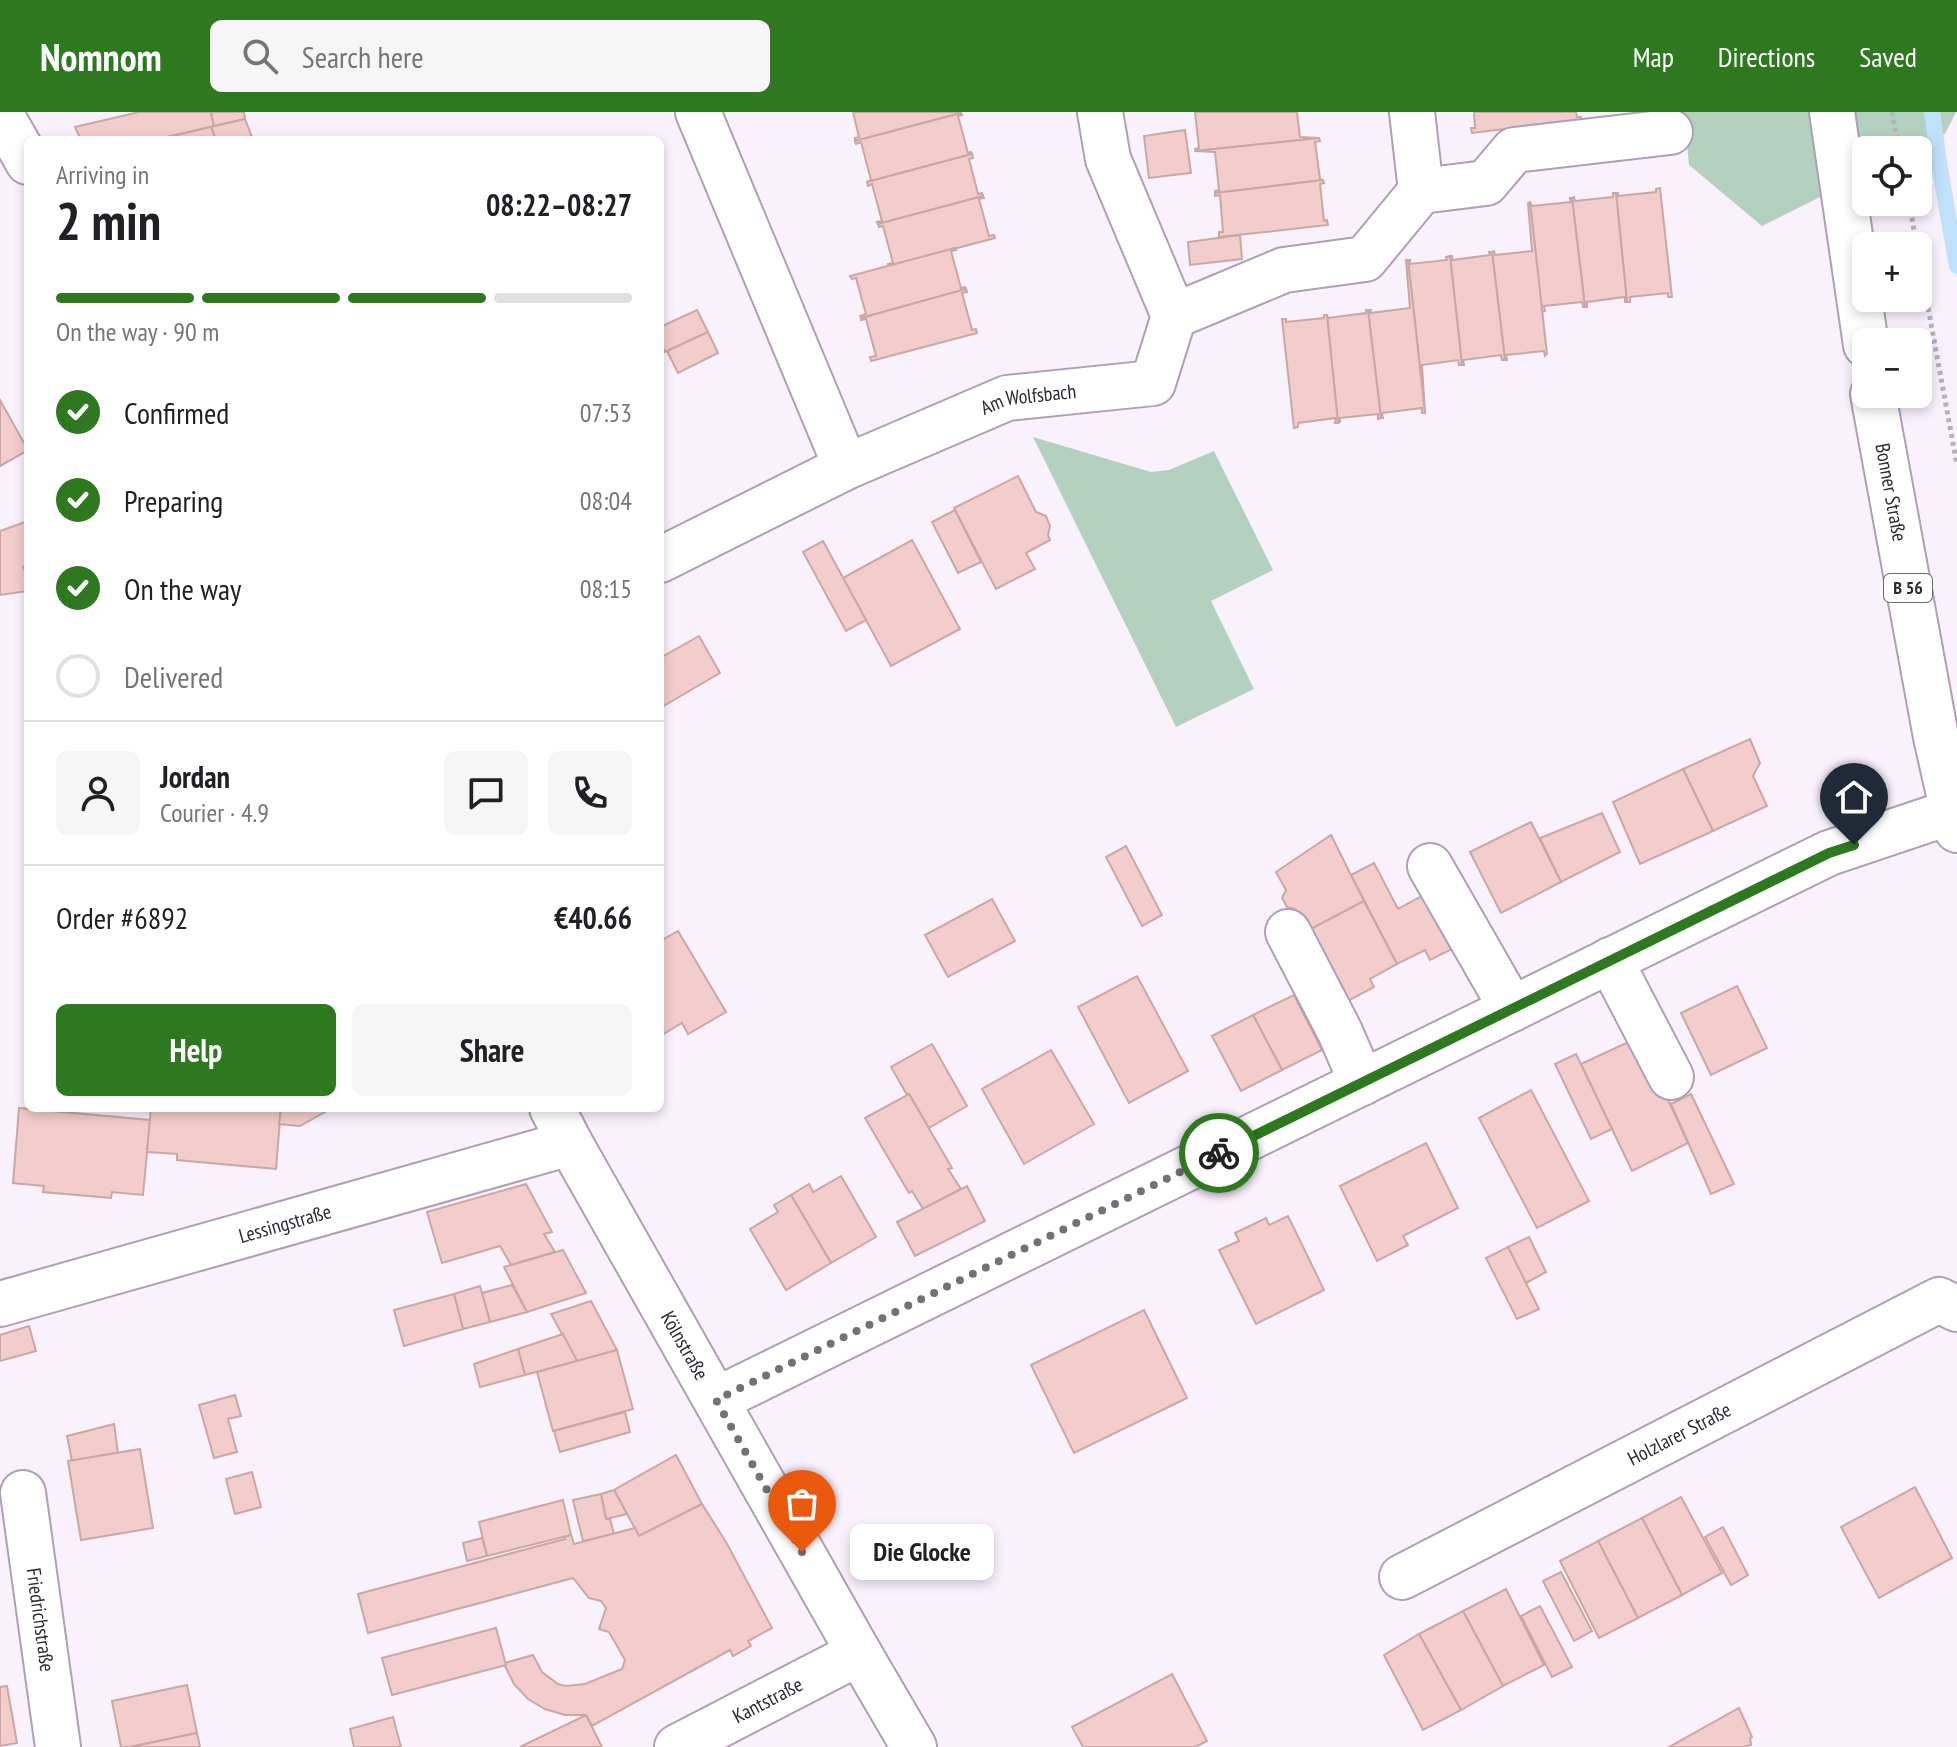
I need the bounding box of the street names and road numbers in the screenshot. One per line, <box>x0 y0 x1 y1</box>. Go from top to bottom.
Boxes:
street label: Am Wolfsbach <box>976 378 1077 421</box>
street label: Bonner Straße <box>1869 441 1913 543</box>
road number: B 56 <box>1884 574 1932 602</box>
street label: Lessingstraße <box>236 1198 334 1249</box>
street label: Kölnstraße <box>655 1306 714 1384</box>
street label: Holzlarer Straße <box>1623 1397 1735 1471</box>
street label: Friedrichstraße <box>20 1566 60 1673</box>
street label: Kantstraße <box>728 1671 807 1729</box>

